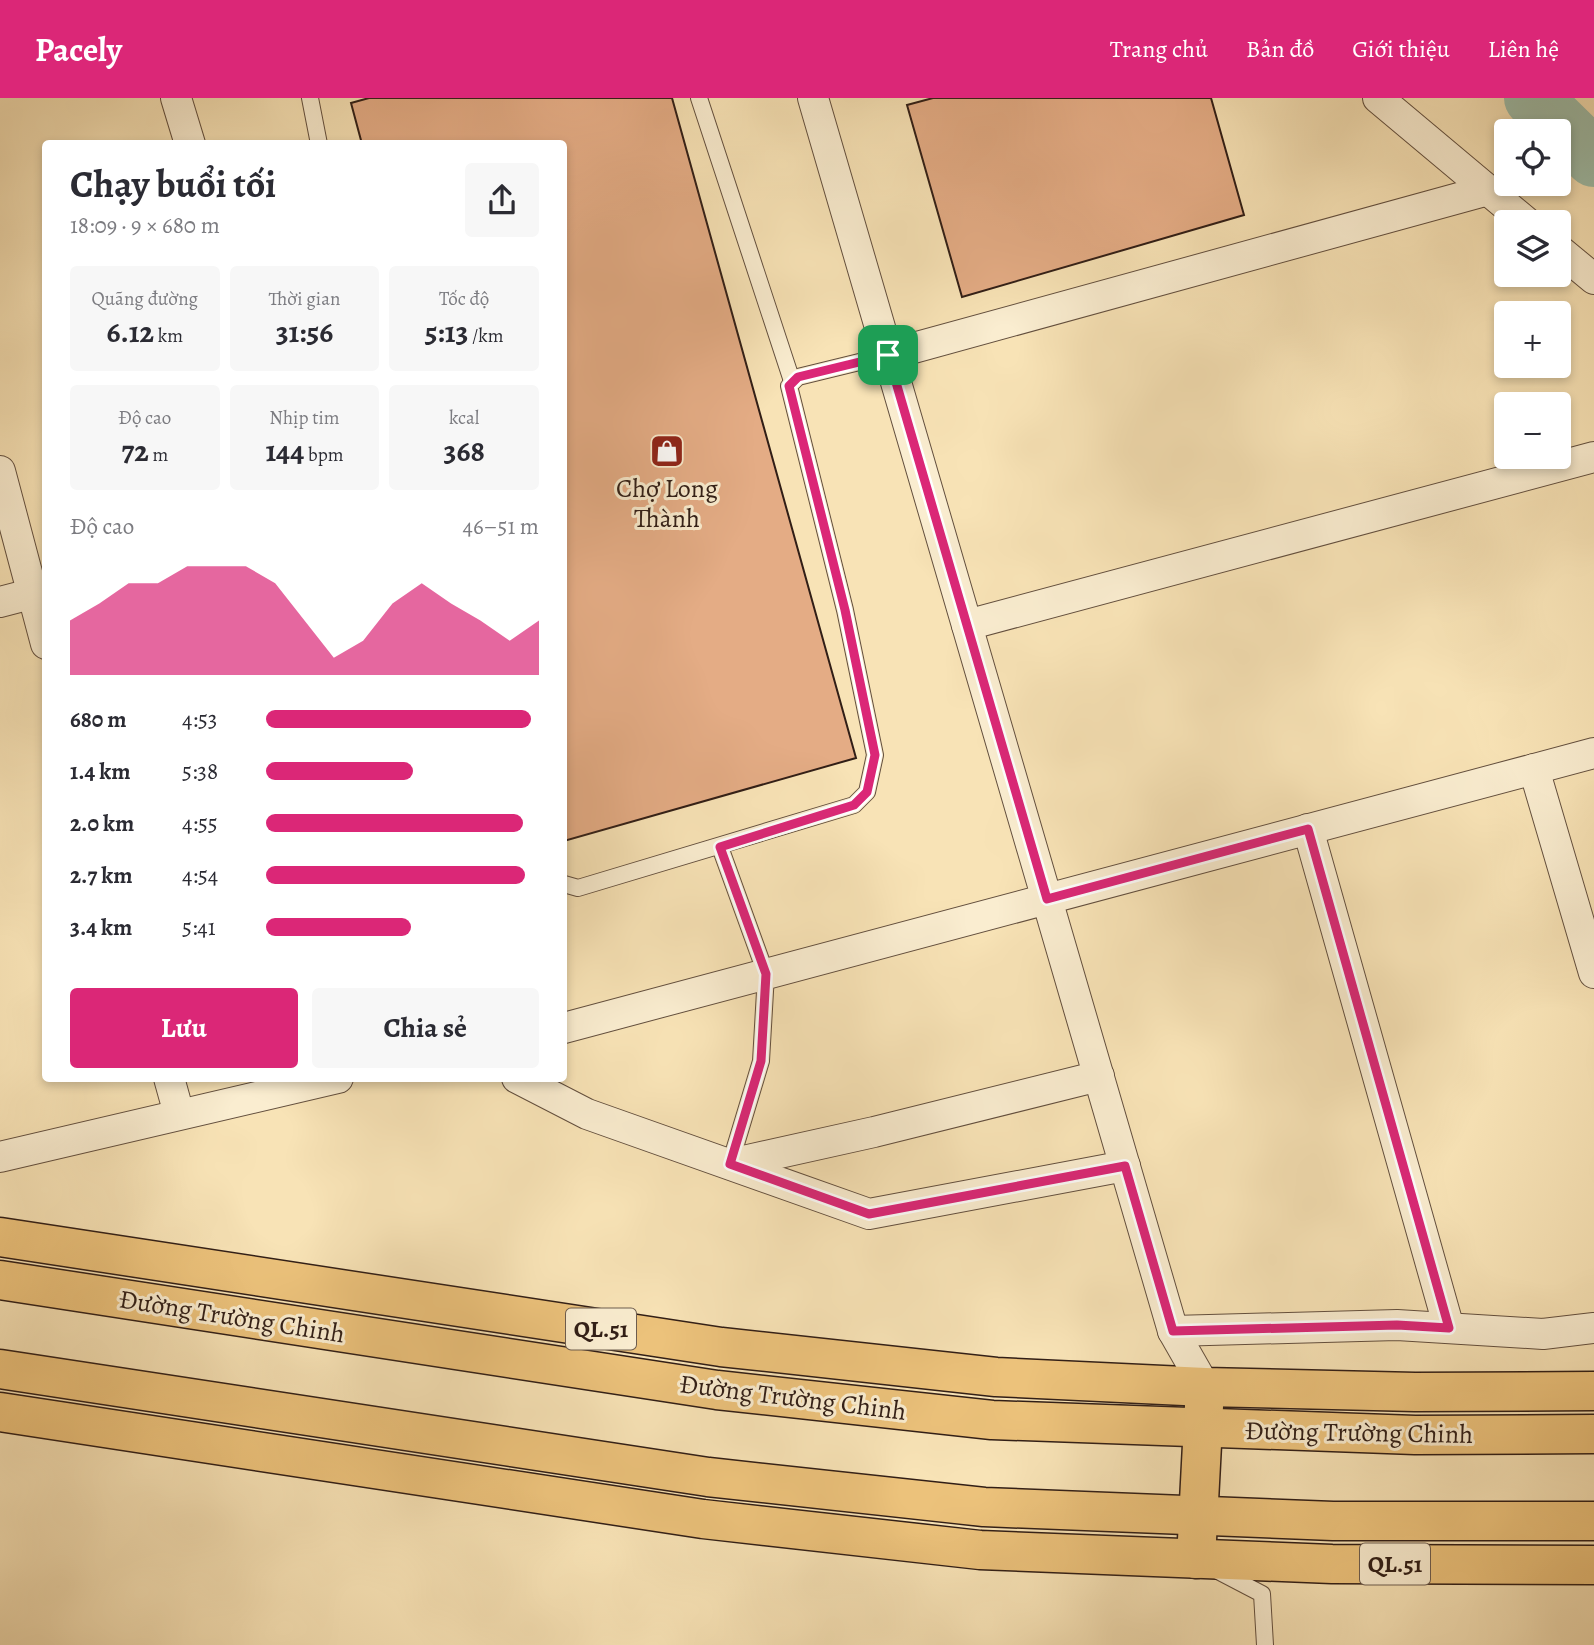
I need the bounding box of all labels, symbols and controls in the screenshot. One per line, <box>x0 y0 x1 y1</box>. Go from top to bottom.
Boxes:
text: Pacely <box>35 27 122 72</box>
text: Trang chủ <box>1110 33 1208 65</box>
text: Bản đồ <box>1246 33 1314 65</box>
text: Giới thiệu <box>1352 33 1450 65</box>
text: Liên hệ <box>1488 33 1559 65</box>
map controls <box>1494 119 1571 469</box>
button: locate <box>1494 119 1571 196</box>
text: Chạy buổi tối <box>70 158 276 210</box>
button: share <box>465 163 539 237</box>
text: 18:09 · 9 × 680 m <box>70 210 220 241</box>
button: layers <box>1494 210 1571 287</box>
text: Quãng đường <box>92 286 198 312</box>
text: Thời gian <box>269 286 340 312</box>
text: Tốc độ <box>439 286 489 312</box>
button: + <box>1494 301 1571 378</box>
text: 6.12 <box>107 312 154 352</box>
text: 31:56 <box>276 312 333 352</box>
text: 5:13 <box>425 312 468 352</box>
text: km <box>154 323 183 349</box>
text: /km <box>468 323 504 349</box>
pin <box>858 325 918 385</box>
icon: arrive <box>869 336 907 374</box>
button: − <box>1494 392 1571 469</box>
text: Độ cao <box>118 405 171 431</box>
text: Nhịp tim <box>269 405 340 431</box>
text: kcal <box>449 405 479 431</box>
text: 72 <box>121 431 149 471</box>
text: 144 <box>265 431 304 471</box>
text: 368 <box>444 431 485 471</box>
shop icon: Chợ Long Thành <box>648 432 686 470</box>
text: m <box>149 442 168 468</box>
text: bpm <box>304 442 344 468</box>
place label: Chợ Long Thành <box>616 471 718 536</box>
text: Độ cao <box>70 511 134 542</box>
text: 46–51 m <box>463 511 539 542</box>
text: 680 m <box>70 704 127 735</box>
text: 4:53 <box>182 704 217 735</box>
text: 1.4 km <box>70 756 131 787</box>
text: 5:38 <box>182 756 218 787</box>
text: 2.0 km <box>70 808 134 839</box>
text: 4:55 <box>182 808 218 839</box>
text: 2.7 km <box>70 860 132 891</box>
text: 4:54 <box>182 860 218 891</box>
text: 3.4 km <box>70 912 132 943</box>
text: 5:41 <box>182 912 216 943</box>
button: Lưu <box>70 988 298 1068</box>
button: Chia sẻ <box>312 988 539 1068</box>
street label: Đường Trường Chinh <box>117 1281 347 1352</box>
road number: QL.51 <box>566 1308 636 1350</box>
street label: Đường Trường Chinh <box>678 1366 908 1429</box>
street label: Đường Trường Chinh <box>1245 1413 1473 1452</box>
road number: QL.51 <box>1360 1544 1430 1584</box>

